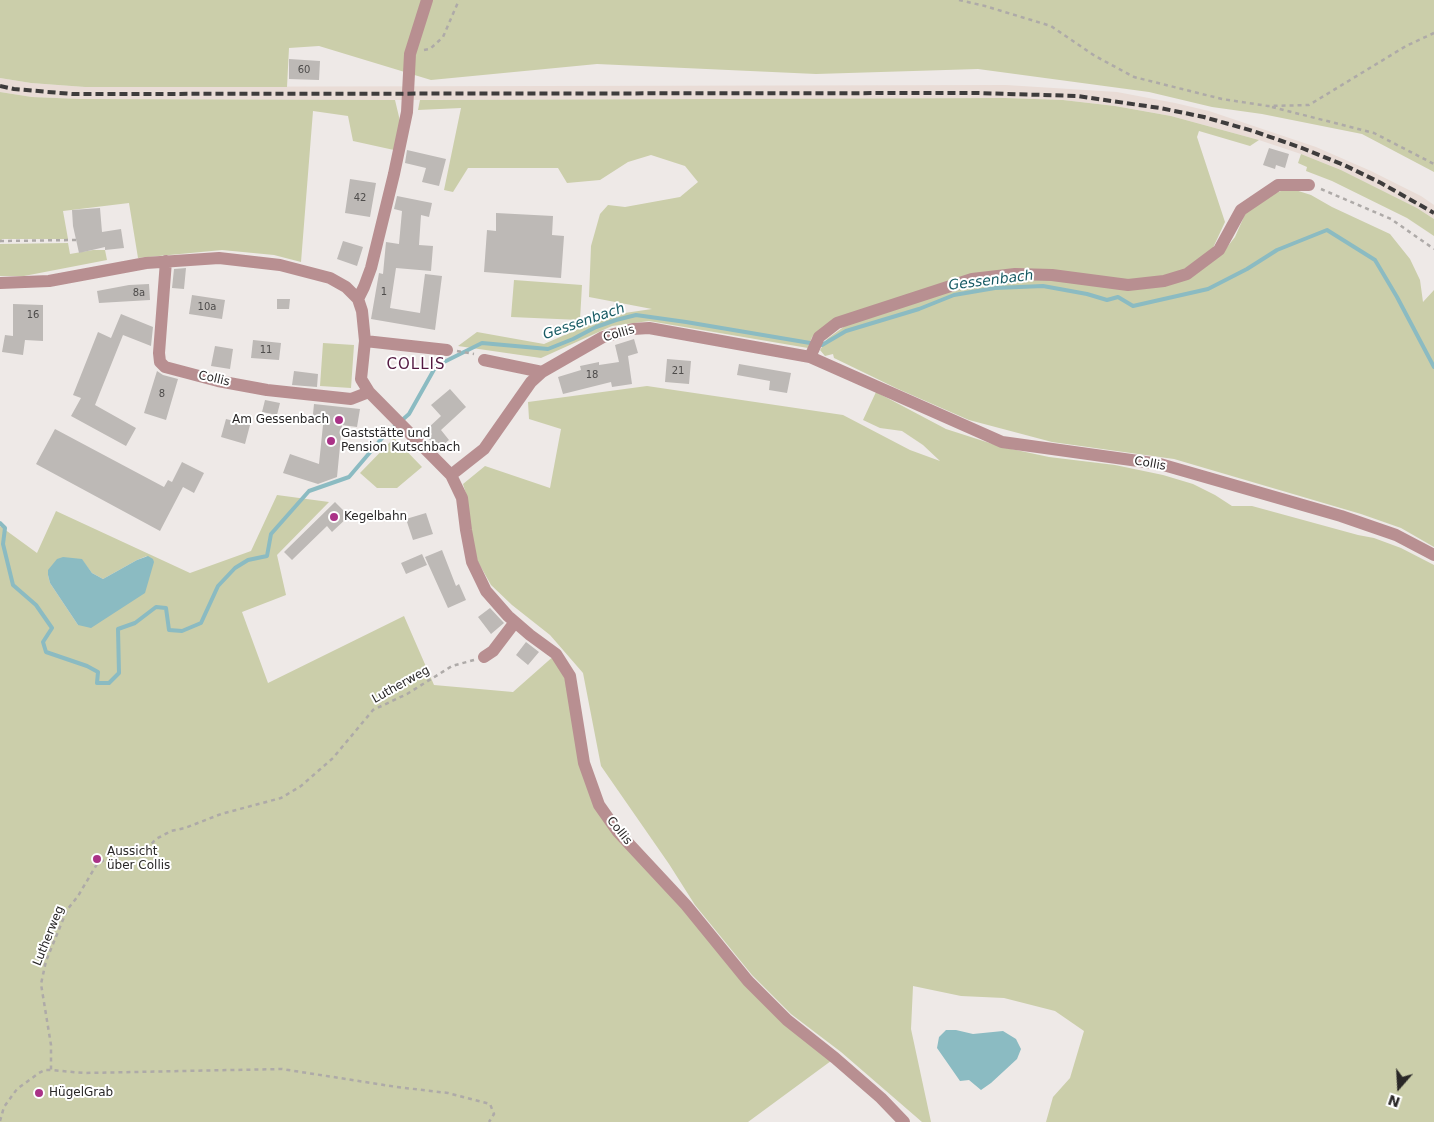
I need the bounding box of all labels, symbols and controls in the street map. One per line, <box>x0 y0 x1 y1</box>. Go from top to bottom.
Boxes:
house number: 60 <box>298 64 310 76</box>
house number: 42 <box>354 192 366 204</box>
water label: Gessenbach <box>948 267 1034 295</box>
house number: 1 <box>381 286 387 298</box>
house number: 8a <box>133 287 145 299</box>
water label: Gessenbach <box>541 300 627 344</box>
house number: 10a <box>198 301 216 313</box>
house number: 16 <box>27 309 39 321</box>
street label: Collis <box>602 323 636 345</box>
house number: 11 <box>260 344 272 356</box>
district label: COLLIS <box>386 356 446 374</box>
house number: 21 <box>672 365 684 377</box>
street label: Collis <box>197 368 231 390</box>
house number: 18 <box>586 369 598 381</box>
house number: 8 <box>159 388 165 400</box>
place label: Am Gessenbach <box>232 413 329 427</box>
marker: Am Gessenbach <box>333 414 345 426</box>
place label: Gaststätte und Pension Kutschbach <box>341 427 460 455</box>
marker: Gaststätte und Pension Kutschbach <box>325 435 337 447</box>
street label: Collis <box>1133 454 1167 474</box>
place label: Kegelbahn <box>344 510 407 524</box>
marker: Kegelbahn <box>328 511 340 523</box>
street label: Lutherweg <box>370 663 432 707</box>
street label: Collis <box>603 814 635 848</box>
place label: Aussicht über Collis <box>107 845 170 873</box>
marker: Aussicht über Collis <box>91 853 103 865</box>
street label: Lutherweg <box>30 904 68 968</box>
north arrow <box>1374 1062 1424 1112</box>
place label: HügelGrab <box>49 1086 113 1100</box>
marker: HügelGrab <box>33 1087 45 1099</box>
text: N <box>1386 1092 1402 1111</box>

